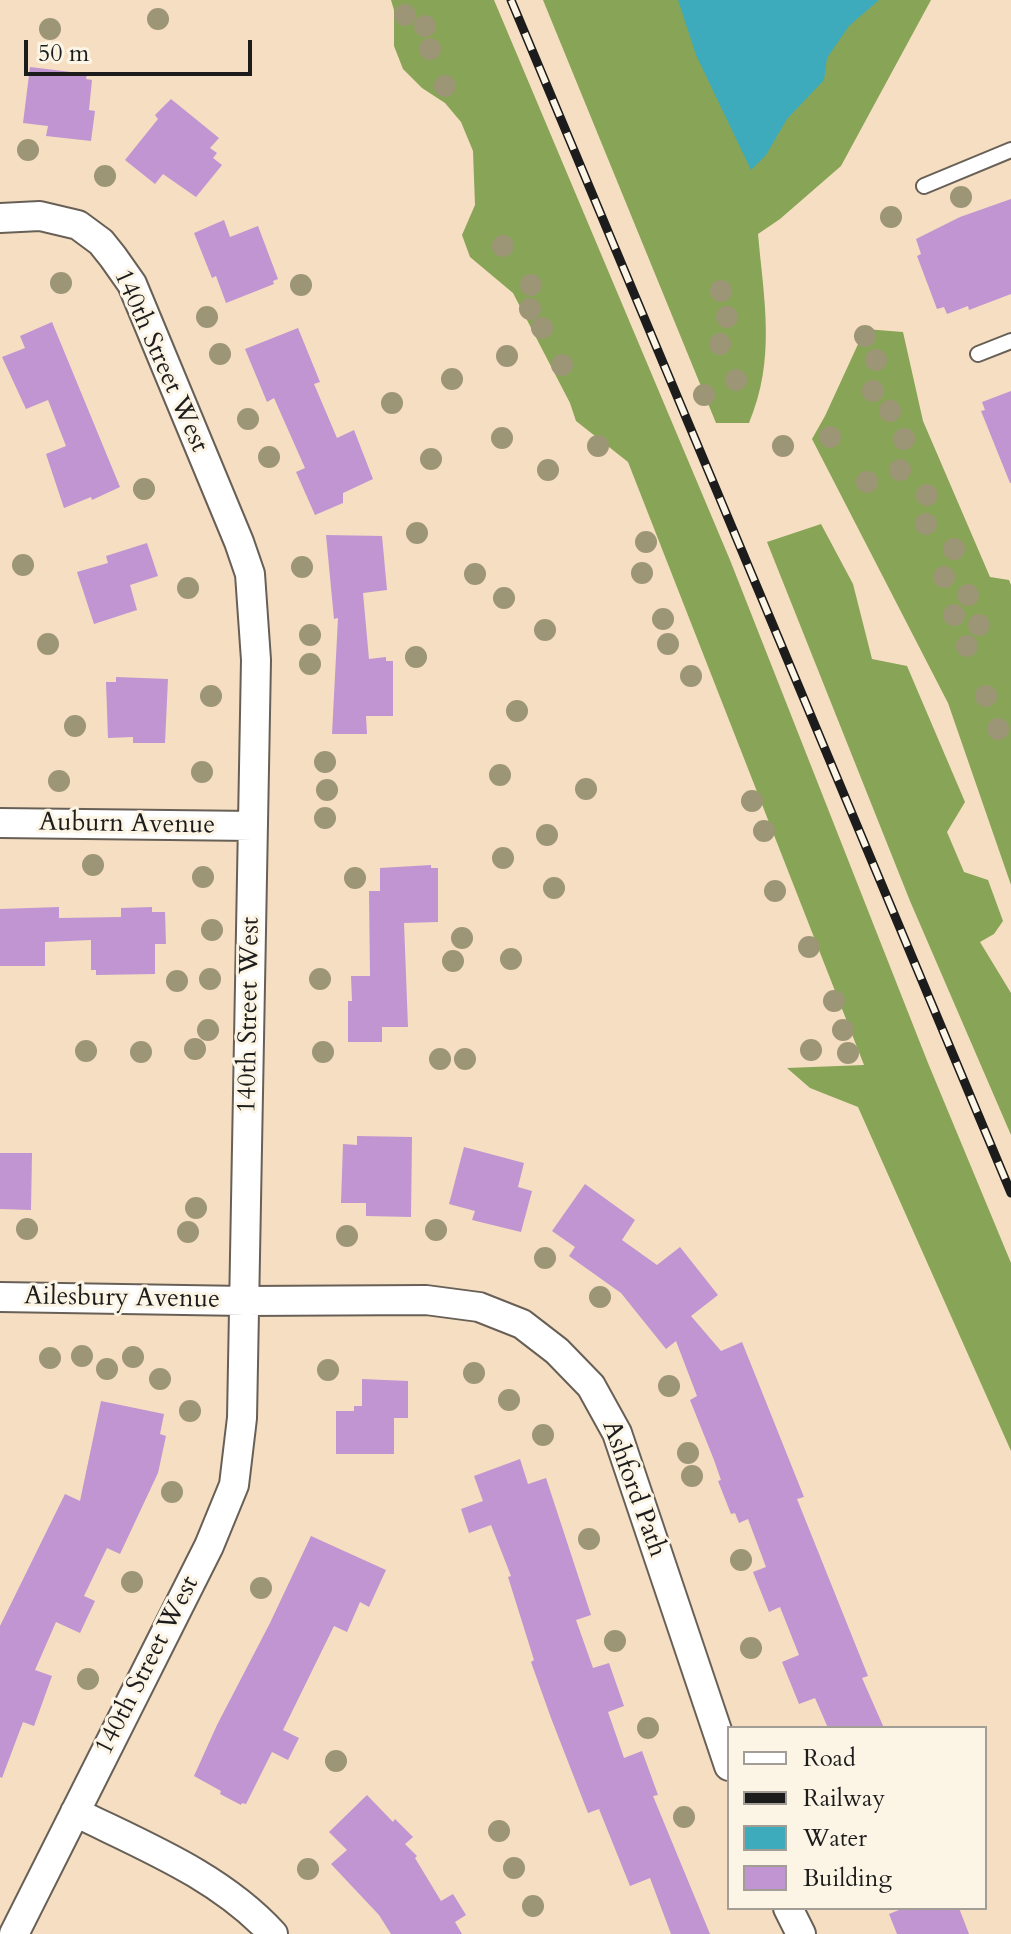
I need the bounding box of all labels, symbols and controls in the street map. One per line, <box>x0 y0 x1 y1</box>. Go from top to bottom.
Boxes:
scale bar <box>28 24 256 74</box>
text: 50 m <box>38 37 89 70</box>
street label: 140th Street West <box>106 265 214 457</box>
street label: Auburn Avenue <box>38 808 216 842</box>
street label: 140th Street West <box>233 917 267 1113</box>
street label: Ailesbury Avenue <box>24 1282 220 1316</box>
street label: Ashford Path <box>594 1417 672 1561</box>
street label: 140th Street West <box>90 1571 206 1761</box>
legend <box>727 1726 987 1910</box>
text: Road <box>803 1742 856 1775</box>
text: Railway <box>803 1782 885 1815</box>
text: Water <box>803 1822 867 1855</box>
text: Building <box>803 1862 892 1895</box>

